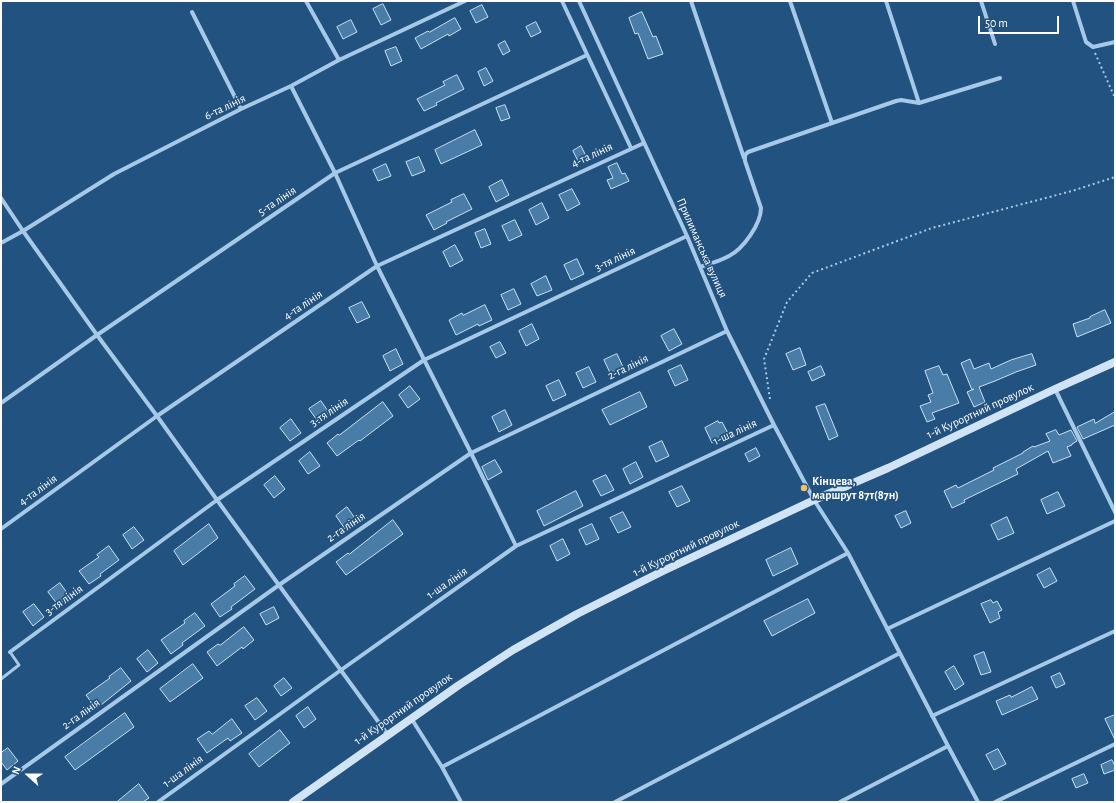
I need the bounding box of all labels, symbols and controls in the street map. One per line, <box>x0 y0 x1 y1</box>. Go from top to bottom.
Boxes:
scale bar <box>980 8 1061 34</box>
text: 50 m <box>985 17 1008 29</box>
street label: 6-та лінія <box>202 91 248 123</box>
street label: 4-та лінія <box>569 139 615 171</box>
street label: 5-та лінія <box>255 183 299 219</box>
street label: Прилиманська вулиця <box>674 196 730 300</box>
street label: 3-тя лінія <box>592 243 638 275</box>
street label: 4-та лінія <box>281 287 325 323</box>
street label: 2-га лінія <box>605 351 651 383</box>
street label: 1-й Курортний провулок <box>924 380 1036 442</box>
street label: 3-тя лінія <box>307 394 351 430</box>
street label: 1-ша лінія <box>711 416 759 448</box>
street label: 4-та лінія <box>16 471 60 509</box>
place label: Кінцева, маршрут 87т(87н) <box>812 474 899 502</box>
marker: Кінцева, маршрут 87т(87н) <box>799 483 809 493</box>
street label: 2-га лінія <box>324 509 368 545</box>
street label: 1-й Курортний провулок <box>631 516 741 580</box>
street label: 1-ша лінія <box>424 564 470 602</box>
street label: 3-тя лінія <box>42 581 86 619</box>
street label: 1-й Курортний провулок <box>351 670 455 748</box>
street label: 2-га лінія <box>59 695 103 733</box>
street label: 1-ша лінія <box>160 751 206 791</box>
north arrow <box>8 755 48 795</box>
text: N <box>10 765 23 776</box>

